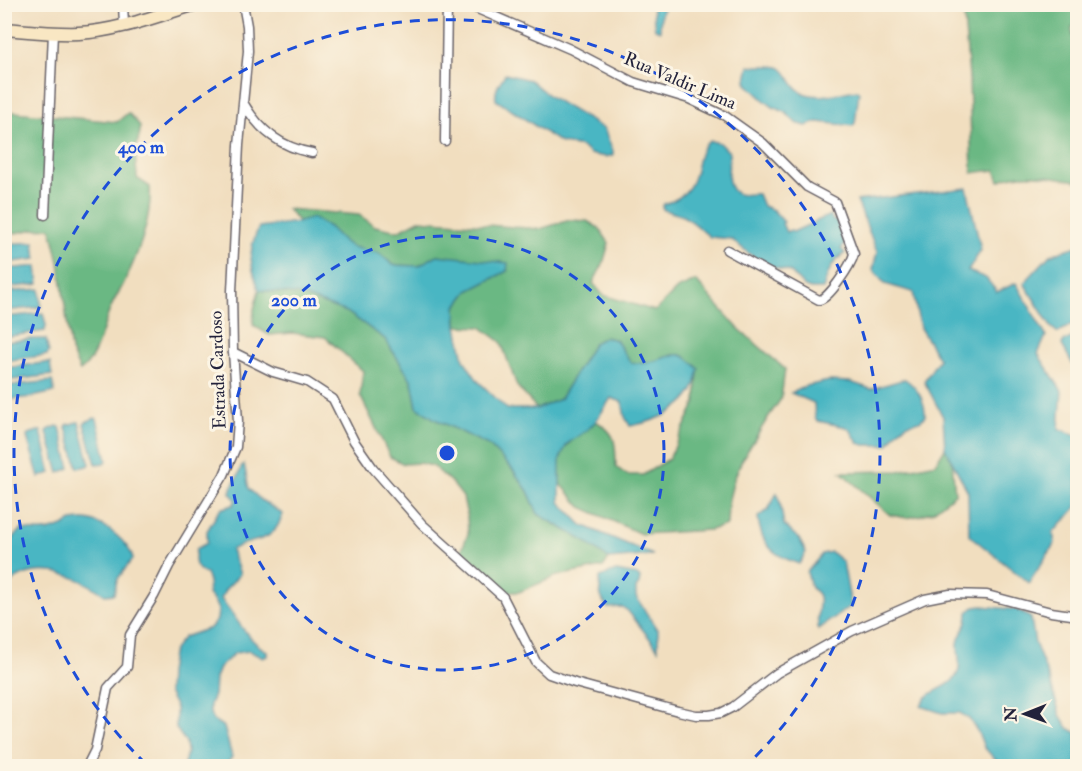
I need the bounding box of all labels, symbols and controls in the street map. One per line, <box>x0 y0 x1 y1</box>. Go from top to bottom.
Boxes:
street label: Rua Valdir Lima <box>620 47 740 115</box>
text: 400 m <box>117 136 165 159</box>
text: 200 m <box>271 289 318 312</box>
street label: Estrada Cardoso <box>204 310 232 430</box>
centre of rings <box>437 443 457 463</box>
north arrow <box>995 684 1055 744</box>
text: N <box>1001 706 1021 723</box>

